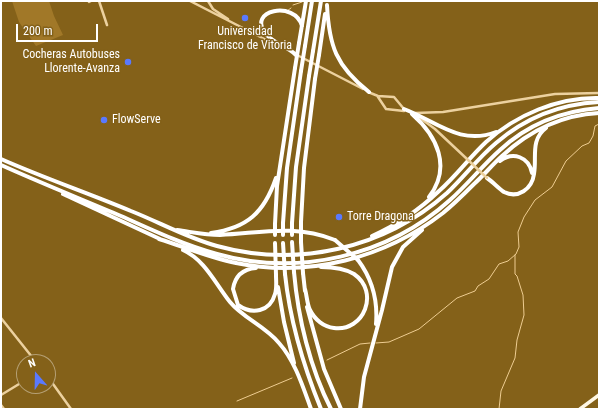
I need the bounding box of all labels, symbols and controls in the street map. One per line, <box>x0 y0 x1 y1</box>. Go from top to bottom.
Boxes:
marker: Universidad Francisco de Vitoria <box>240 13 250 23</box>
scale bar <box>18 16 100 42</box>
text: 200 m <box>23 24 53 38</box>
place label: Universidad Francisco de Vitoria <box>198 25 292 53</box>
place label: Cocheras Autobuses Llorente-Avanza <box>22 48 120 76</box>
marker: Cocheras Autobuses Llorente-Avanza <box>123 57 133 67</box>
place label: FlowServe <box>112 113 161 127</box>
marker: FlowServe <box>99 115 109 125</box>
place label: Torre Dragona <box>347 210 414 224</box>
marker: Torre Dragona <box>334 212 344 222</box>
north arrow <box>16 354 56 394</box>
text: N <box>27 356 37 370</box>

